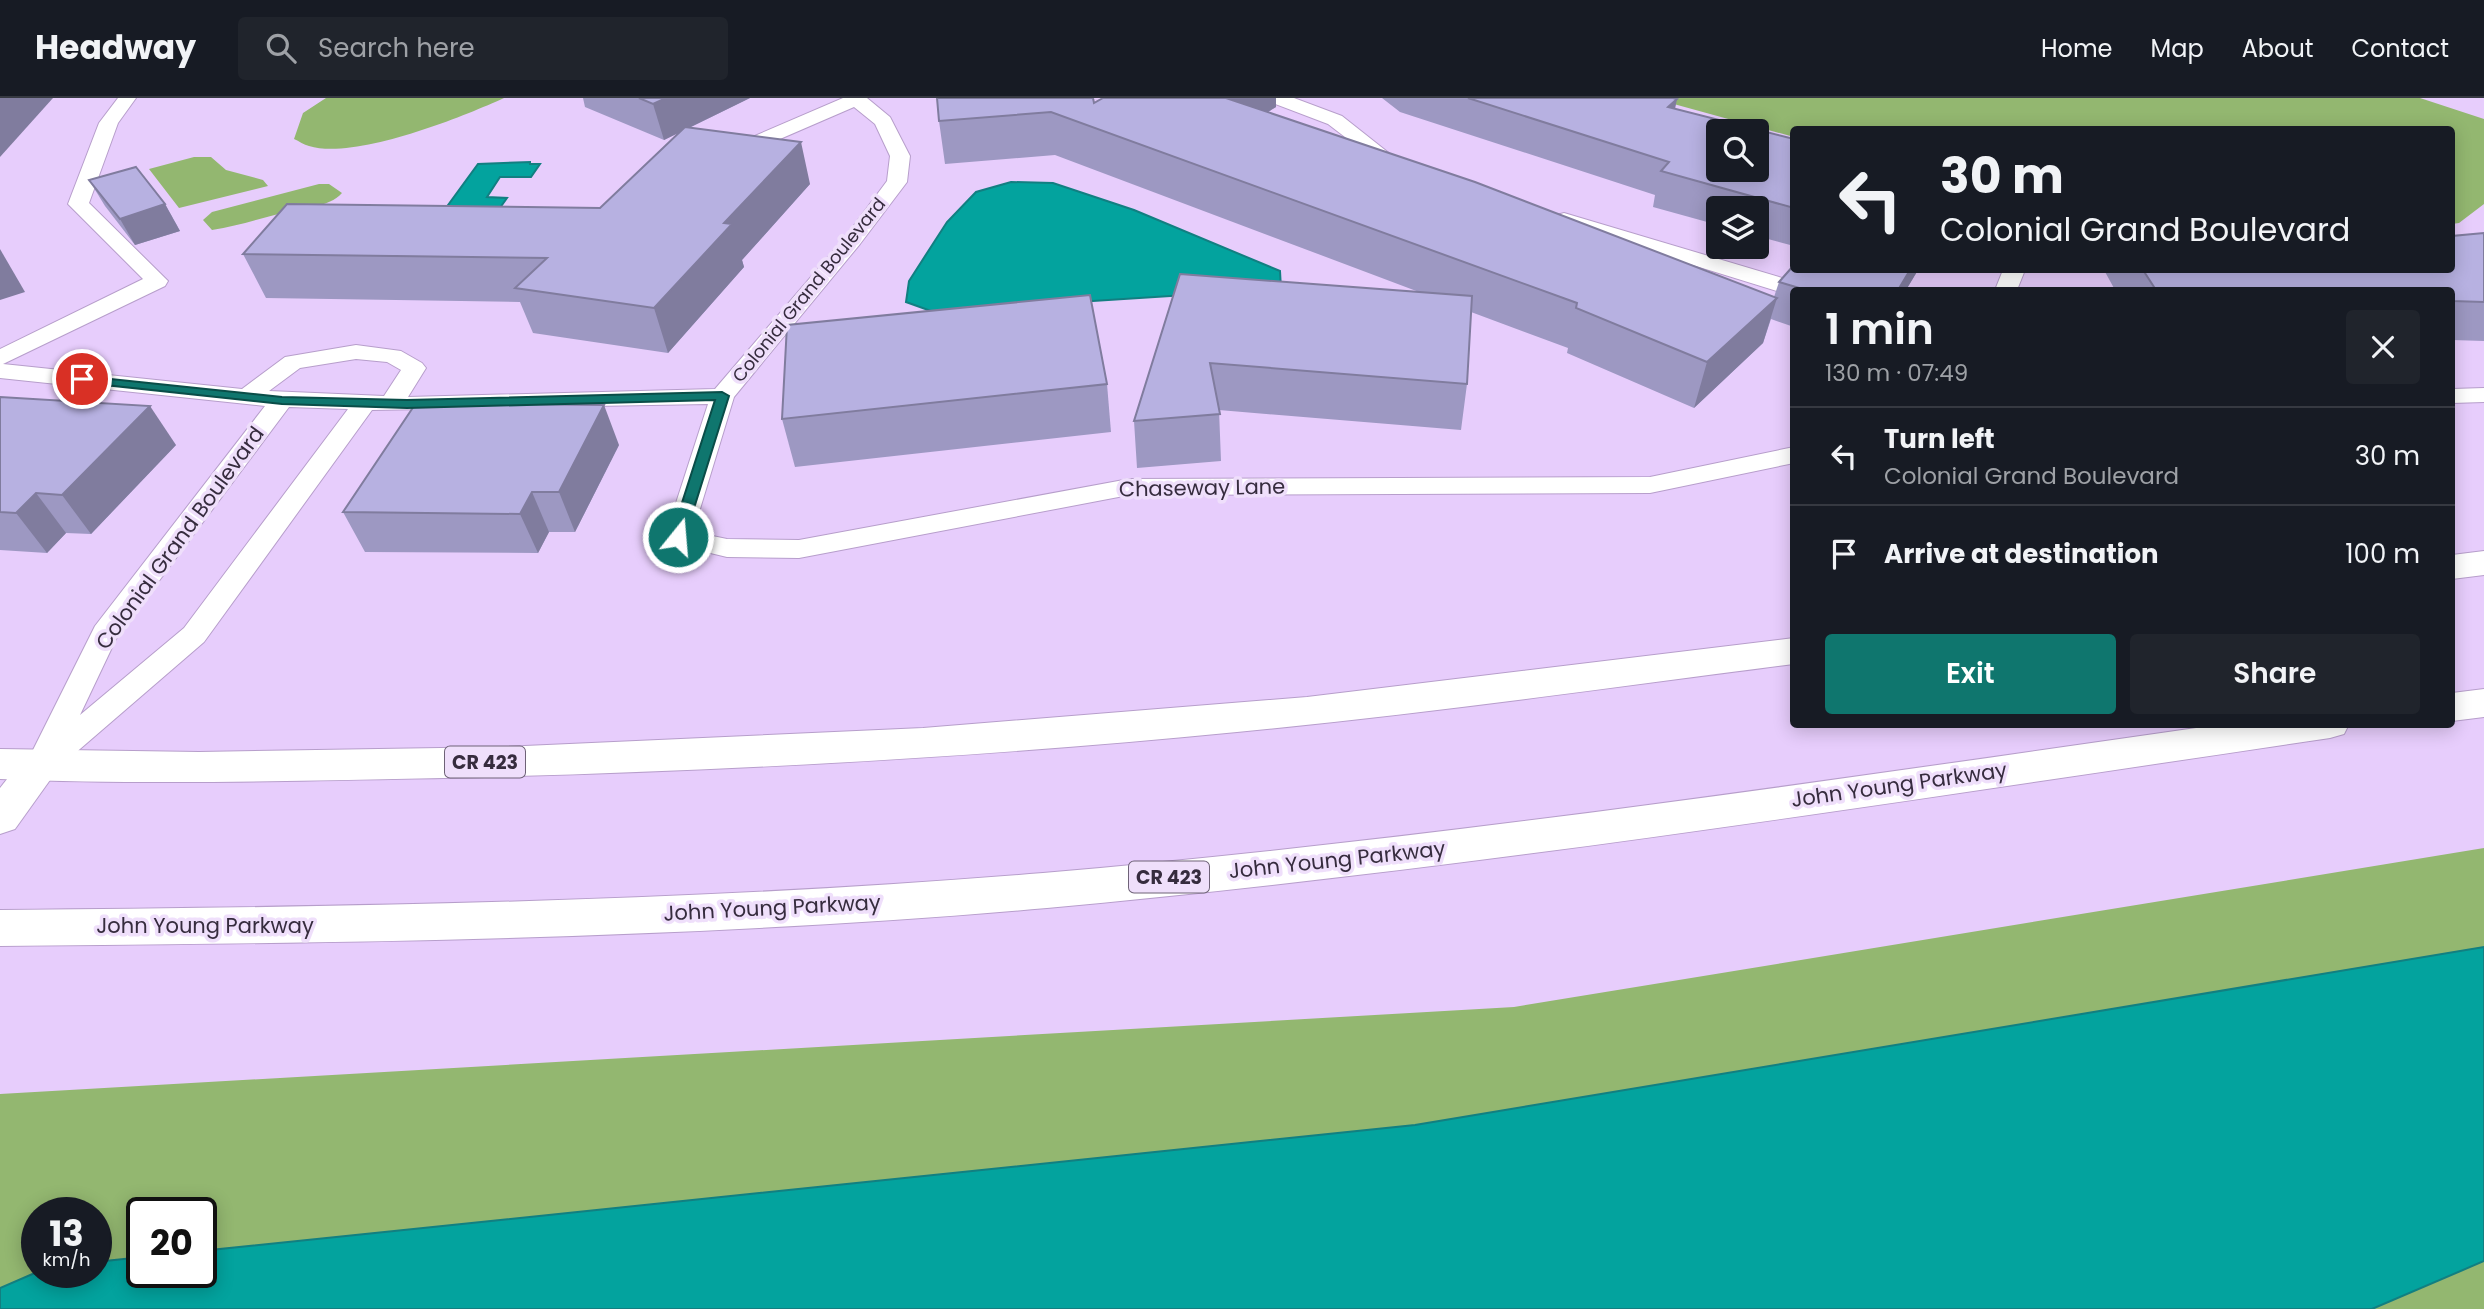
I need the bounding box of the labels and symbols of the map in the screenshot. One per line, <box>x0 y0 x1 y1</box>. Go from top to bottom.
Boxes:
street label: Colonial Grand Boulevard <box>726 192 891 387</box>
pin <box>52 349 112 409</box>
street label: Colonial Grand Boulevard <box>89 420 270 655</box>
street label: Chaseway Lane <box>1119 472 1285 503</box>
position arrow <box>641 500 715 574</box>
road number: CR 423 <box>445 747 525 778</box>
street label: John Young Parkway <box>1789 755 2009 814</box>
street label: John Young Parkway <box>1227 834 1447 885</box>
road number: CR 423 <box>1129 862 1209 892</box>
street label: John Young Parkway <box>663 887 882 928</box>
street label: John Young Parkway <box>96 911 314 940</box>
speed limit sign: 20 <box>126 1197 217 1288</box>

